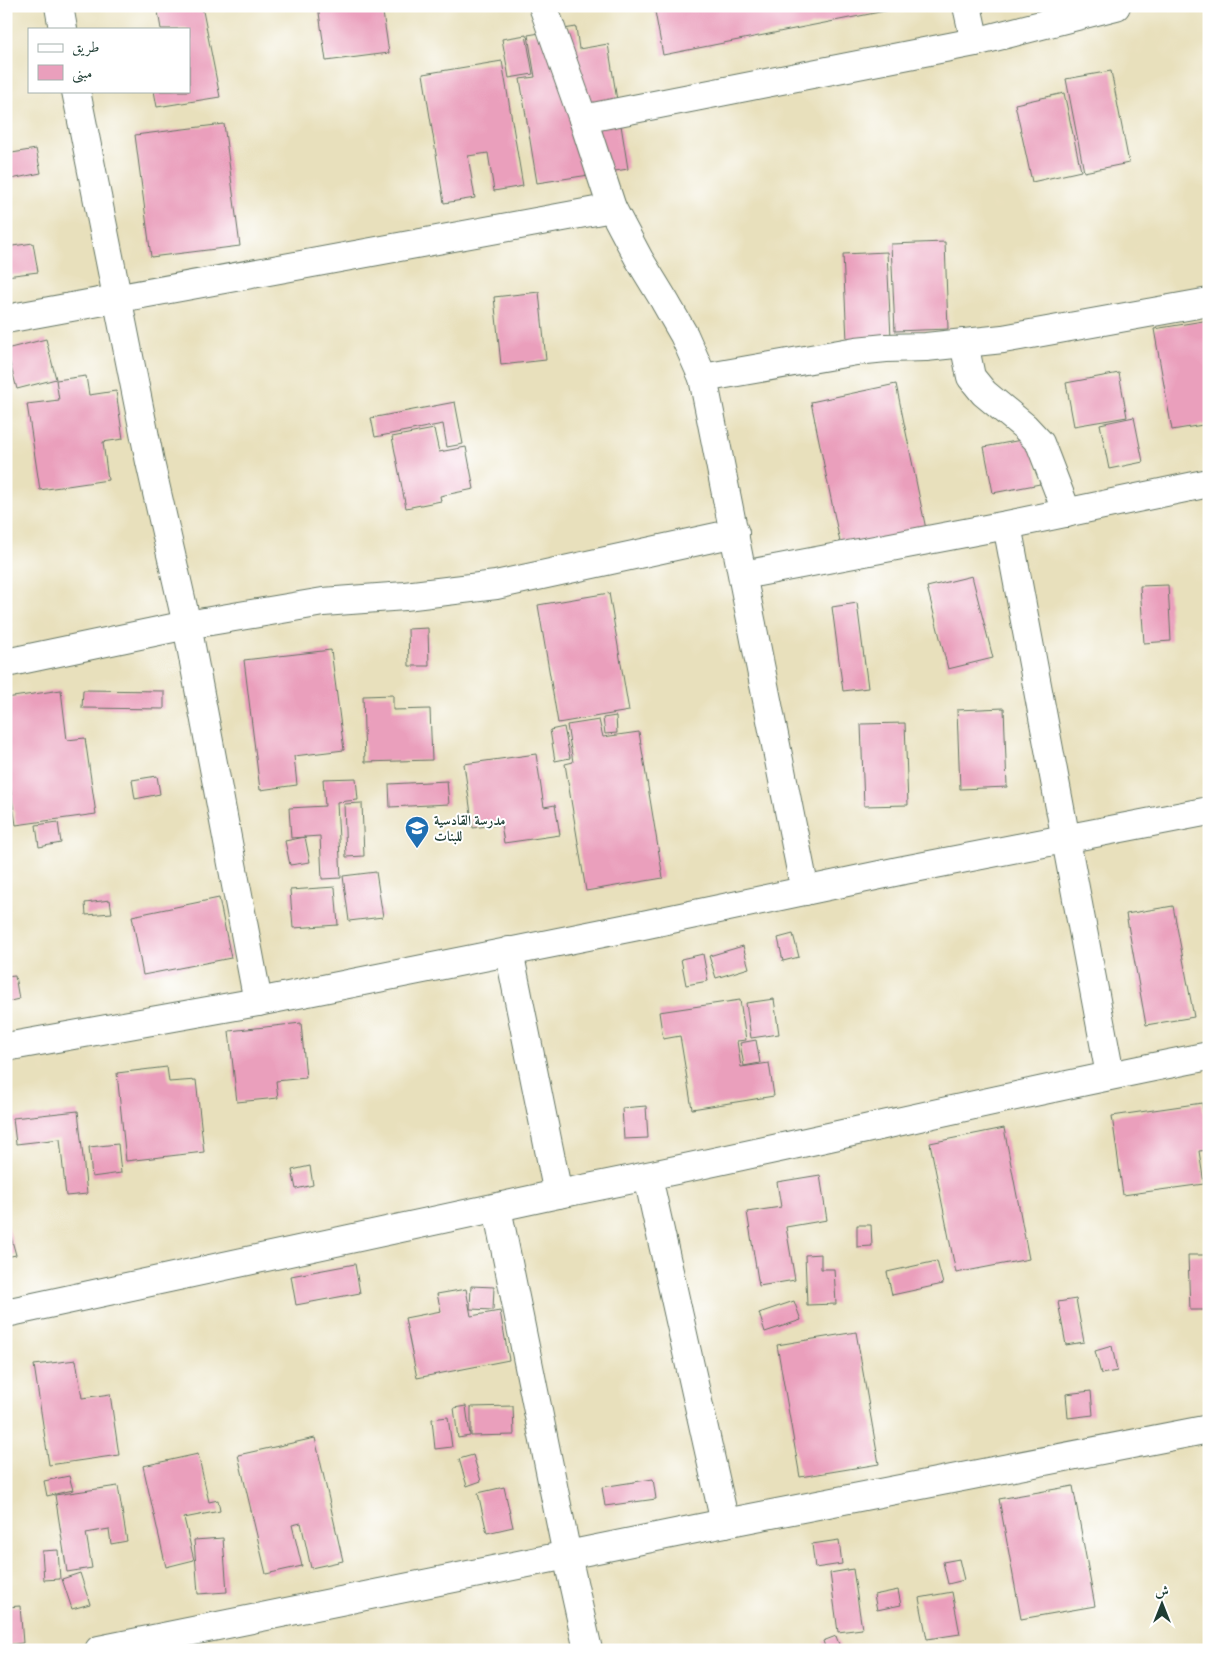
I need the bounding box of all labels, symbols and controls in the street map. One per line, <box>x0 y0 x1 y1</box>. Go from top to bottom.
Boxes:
legend <box>28 28 190 92</box>
text: طريق <box>72 37 99 57</box>
text: مبنى <box>72 63 92 84</box>
place label: مدرسة القادسية للبنات <box>434 811 505 845</box>
school or university icon: مدرسة القادسية للبنات <box>404 815 430 849</box>
north arrow <box>1138 1578 1188 1628</box>
text: ش <box>1155 1582 1169 1600</box>

